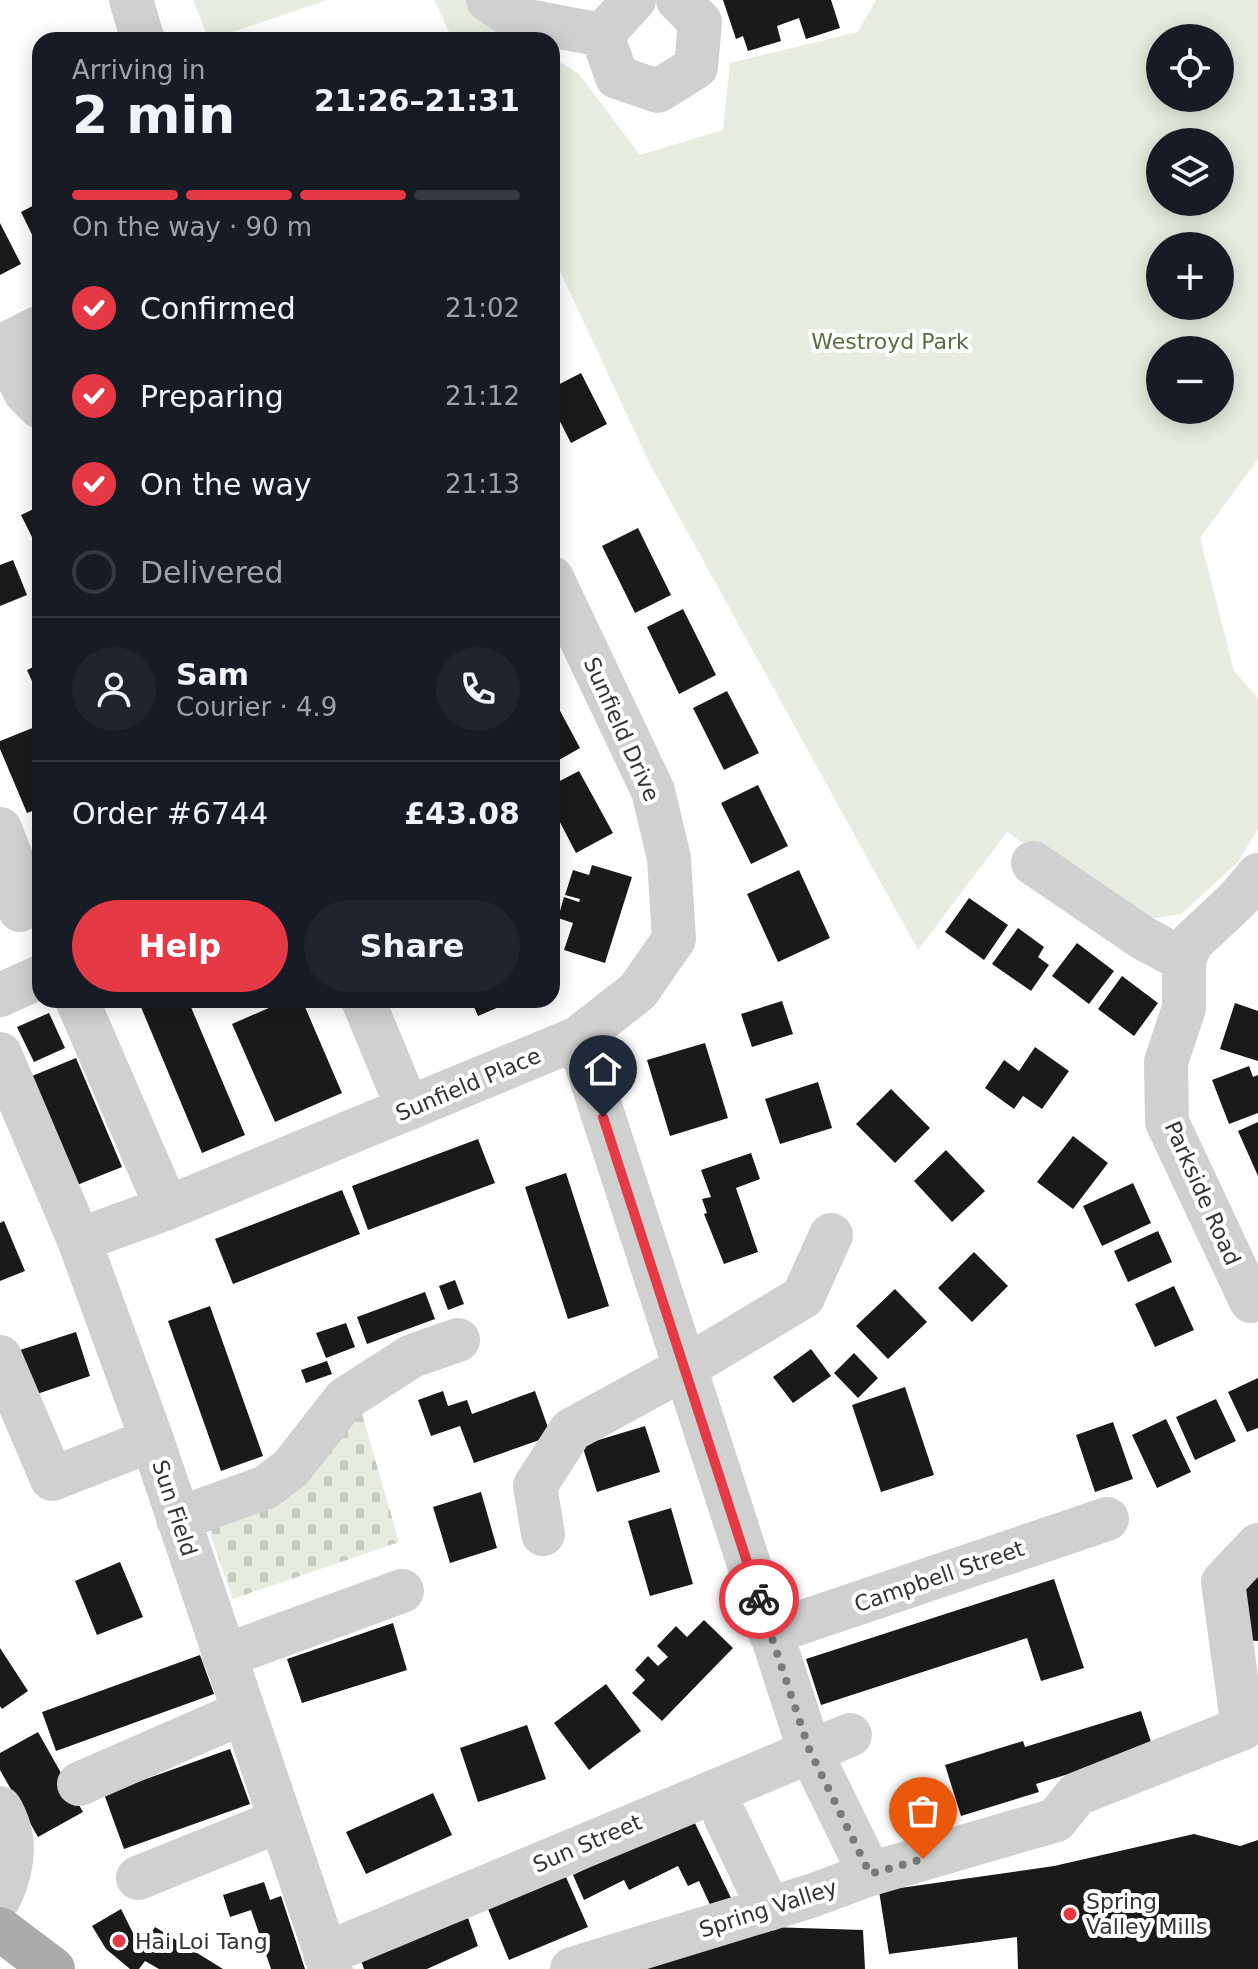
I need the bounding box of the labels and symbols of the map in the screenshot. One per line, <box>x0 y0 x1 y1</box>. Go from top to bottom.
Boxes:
park label: Westroyd Park <box>811 329 969 354</box>
street label: Sunfield Drive <box>579 653 664 805</box>
pin <box>569 1035 637 1117</box>
street label: Sunfield Place <box>392 1043 544 1126</box>
street label: Parkside Road <box>1160 1117 1245 1269</box>
street label: Sun Field <box>147 1457 202 1559</box>
street label: Campbell Street <box>851 1536 1028 1617</box>
courier <box>719 1559 799 1639</box>
pin <box>889 1777 957 1859</box>
street label: Sun Street <box>529 1809 646 1878</box>
street label: Spring Valley <box>696 1874 840 1943</box>
place label: Spring Valley Mills <box>1086 1889 1207 1939</box>
marker: Spring Valley Mills <box>1061 1905 1079 1923</box>
place label: Hai Loi Tang <box>135 1929 268 1954</box>
marker: Hai Loi Tang <box>110 1932 128 1950</box>

